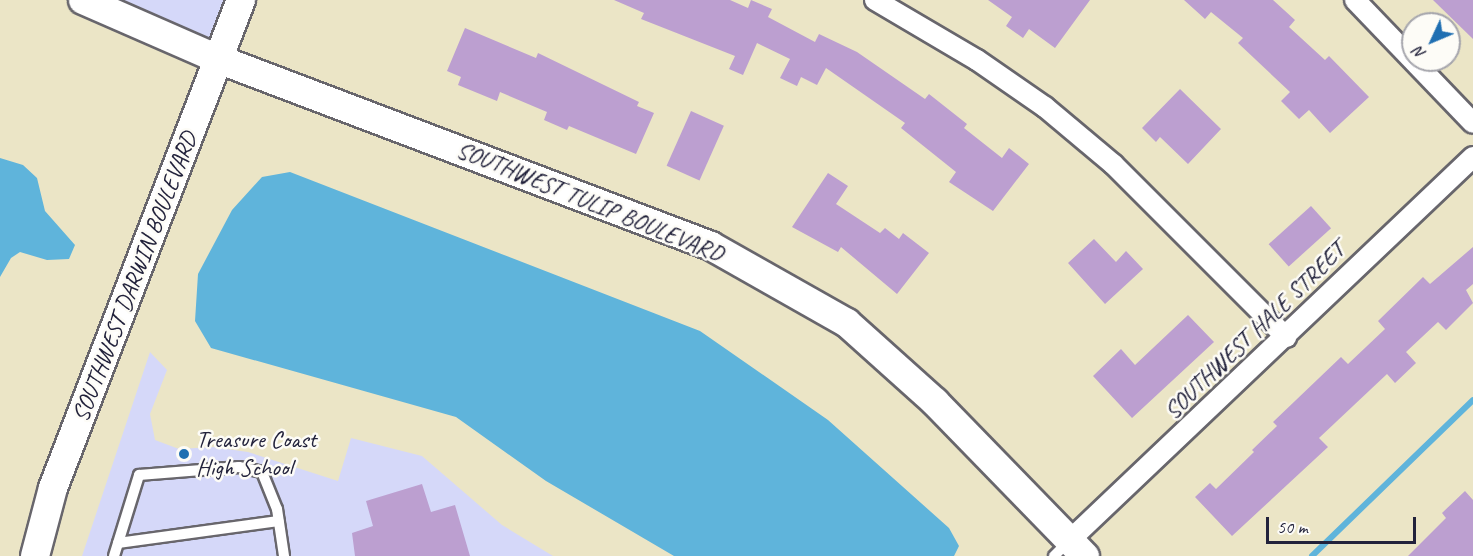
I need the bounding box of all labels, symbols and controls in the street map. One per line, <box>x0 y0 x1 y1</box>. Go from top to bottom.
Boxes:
north arrow <box>1401 12 1461 72</box>
text: N <box>1409 43 1430 64</box>
street label: SOUTHWEST DARWIN BOULEVARD <box>66 128 204 426</box>
street label: SOUTHWEST TULIP BOULEVARD <box>453 135 727 269</box>
street label: SOUTHWEST HALE STREET <box>1158 237 1352 425</box>
place label: Treasure Coast High School <box>196 426 316 482</box>
marker: Treasure Coast High School <box>177 447 191 461</box>
scale bar <box>1269 505 1419 543</box>
text: 50 m <box>1277 516 1308 538</box>

